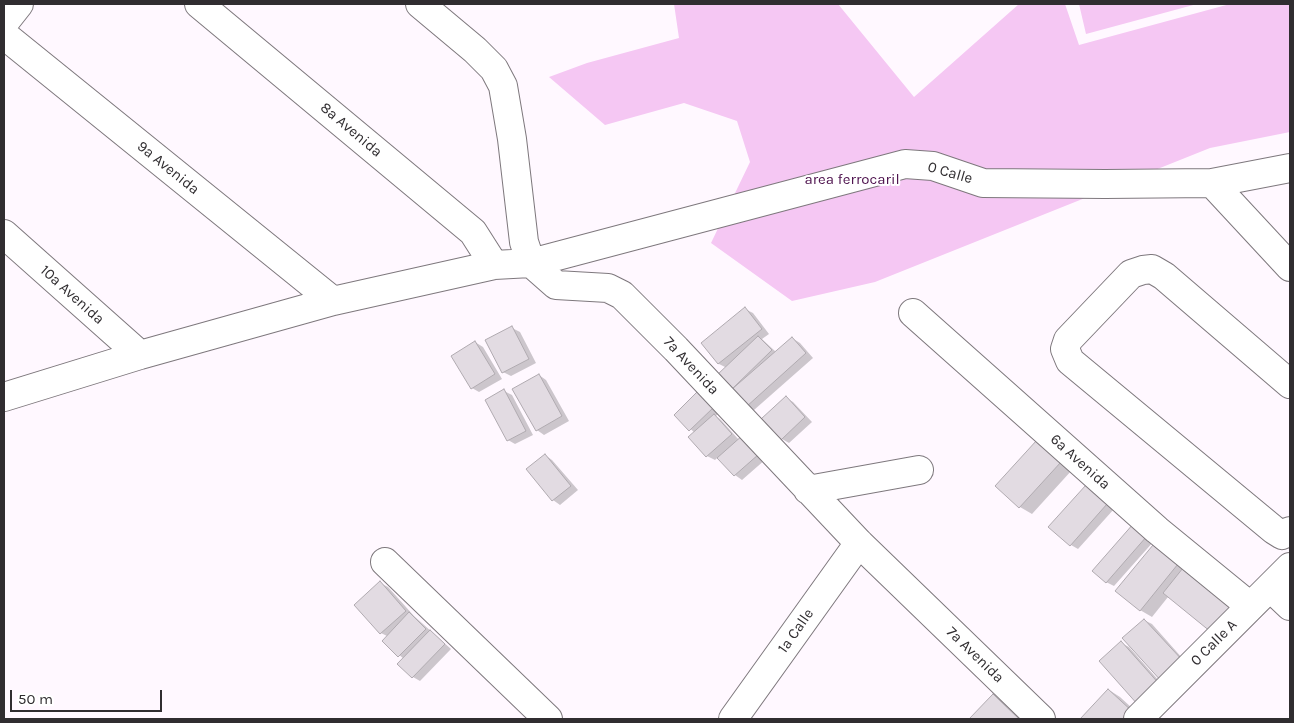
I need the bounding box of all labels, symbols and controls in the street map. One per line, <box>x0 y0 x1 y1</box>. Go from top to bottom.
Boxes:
street label: 8a Avenida <box>316 99 386 161</box>
street label: 9a Avenida <box>133 137 203 199</box>
street label: 0 Calle <box>925 158 975 188</box>
park label: area ferrocaril <box>804 171 900 189</box>
street label: 10a Avenida <box>36 262 108 328</box>
street label: 7a Avenida <box>660 333 722 399</box>
street label: 6a Avenida <box>1046 430 1114 494</box>
street label: 1a Calle <box>774 605 818 657</box>
street label: 0 Calle A <box>1187 616 1241 670</box>
street label: 7a Avenida <box>942 623 1008 687</box>
scale bar <box>12 680 165 712</box>
text: 50 m <box>18 690 53 708</box>

